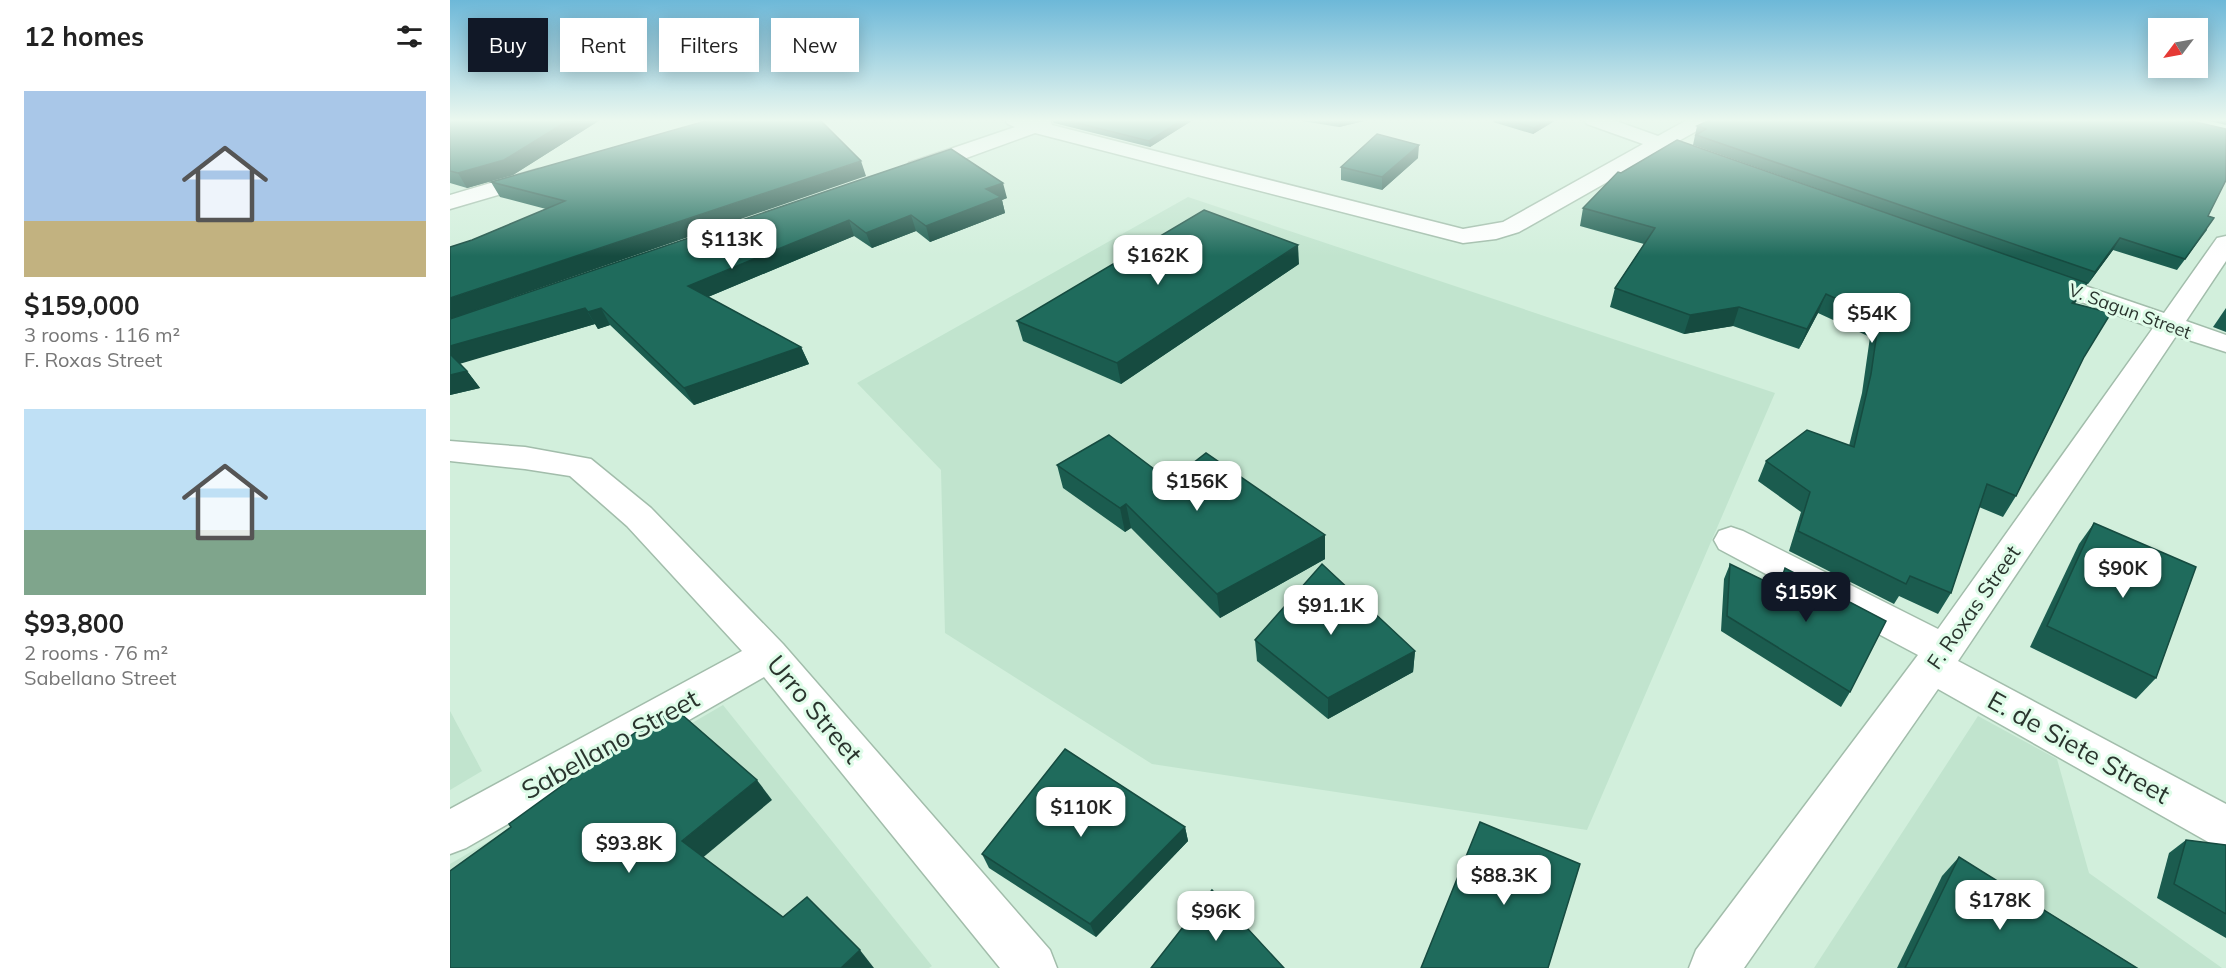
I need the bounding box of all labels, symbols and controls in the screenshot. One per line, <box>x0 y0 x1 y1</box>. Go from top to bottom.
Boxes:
chip: Buy <box>468 18 548 72</box>
chip: Rent <box>560 18 647 72</box>
chip: Filters <box>659 18 759 72</box>
chip: New <box>771 18 859 72</box>
north arrow <box>2148 18 2208 78</box>
map controls <box>2148 18 2208 78</box>
text: 12 homes <box>24 20 144 53</box>
icon: filters <box>393 20 426 53</box>
icon: home <box>171 130 279 238</box>
pin: $113K <box>690 219 774 270</box>
text: $113K <box>701 226 763 251</box>
pin: $162K <box>1116 235 1200 286</box>
text: $162K <box>1127 242 1189 267</box>
street label: V. Sagun Street <box>2066 278 2194 344</box>
text: $159,000 <box>24 289 140 322</box>
pin: $54K <box>1836 293 1908 344</box>
text: $54K <box>1847 300 1897 325</box>
text: 3 rooms · 116 m² <box>24 322 180 347</box>
text: F. Roxas Street <box>24 347 162 372</box>
icon: home <box>171 448 279 556</box>
pin: $156K <box>1155 461 1239 512</box>
text: $156K <box>1166 468 1228 493</box>
street label: F. Roxas Street <box>1921 540 2025 674</box>
pin: $90K <box>2087 548 2159 599</box>
text: $90K <box>2098 555 2148 580</box>
pin: $159K <box>1764 572 1848 623</box>
text: $159K <box>1775 579 1837 604</box>
pin: $91.1K <box>1282 585 1380 636</box>
text: $91.1K <box>1298 592 1364 617</box>
text: $93,800 <box>24 607 124 640</box>
text: 2 rooms · 76 m² <box>24 640 168 665</box>
street label: Urro Street <box>760 648 870 770</box>
text: Sabellano Street <box>24 665 177 690</box>
street label: Sabellano Street <box>515 682 705 806</box>
street label: E. de Siete Street <box>1982 683 2176 811</box>
pin: $110K <box>1039 787 1123 838</box>
text: $110K <box>1050 794 1112 819</box>
pin: $93.8K <box>580 823 678 874</box>
text: $93.8K <box>596 830 662 855</box>
pin: $88.3K <box>1455 855 1553 906</box>
text: $88.3K <box>1471 862 1537 887</box>
pin: $178K <box>1958 880 2042 931</box>
text: $178K <box>1969 887 2031 912</box>
pin: $96K <box>1180 891 1252 942</box>
text: $96K <box>1191 898 1241 923</box>

